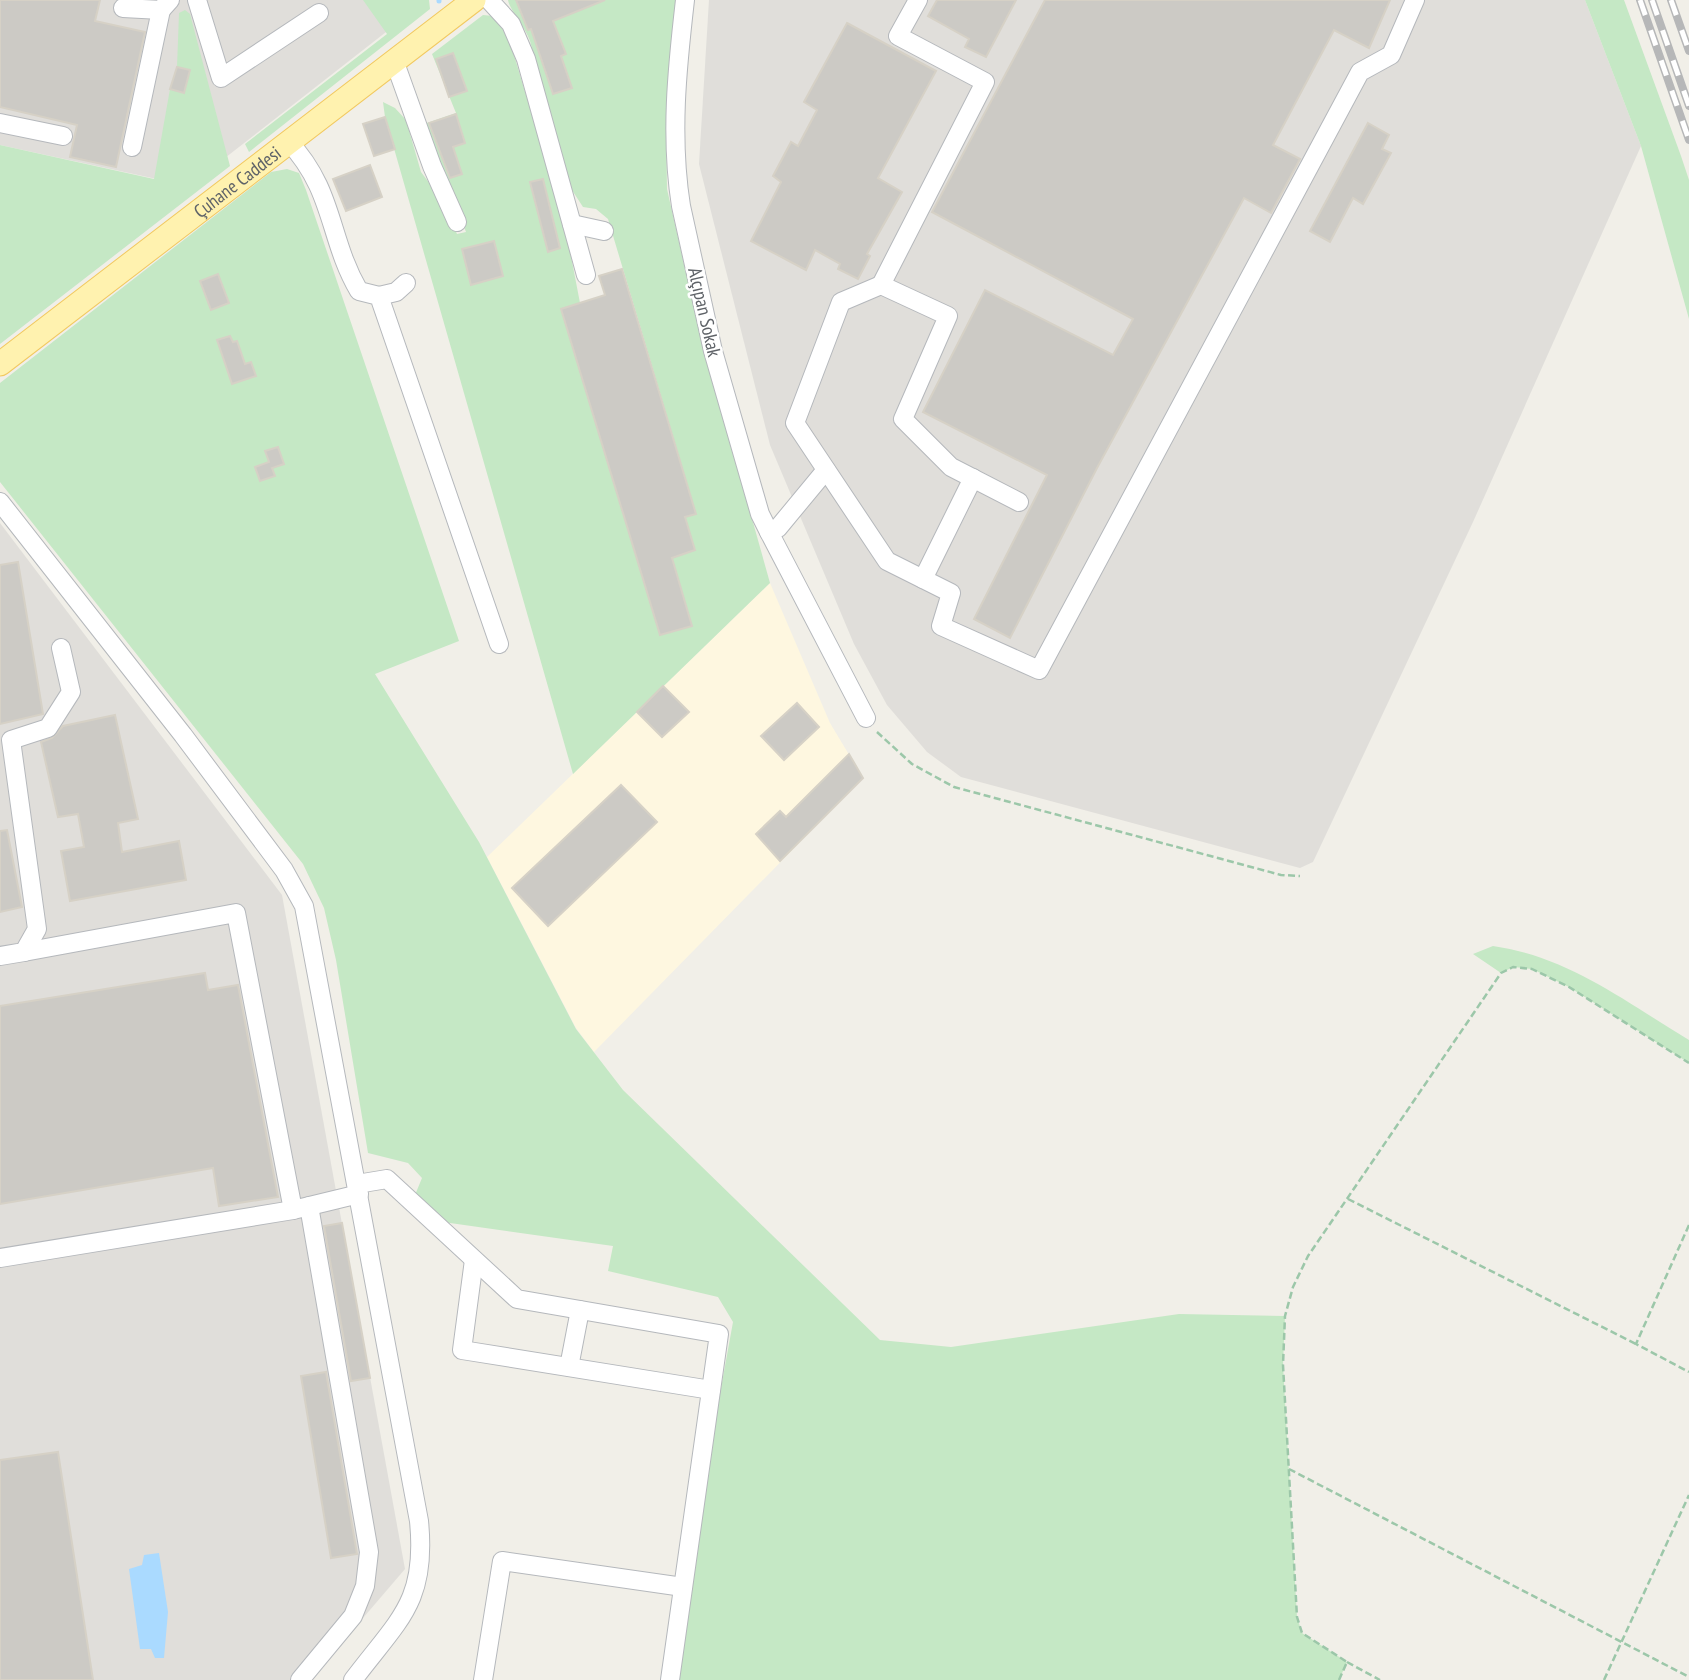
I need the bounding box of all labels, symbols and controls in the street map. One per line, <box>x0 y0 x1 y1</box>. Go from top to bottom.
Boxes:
street label: Çuhane Caddesi <box>189 141 286 223</box>
street label: Alçıpan Sokak <box>683 265 727 360</box>

